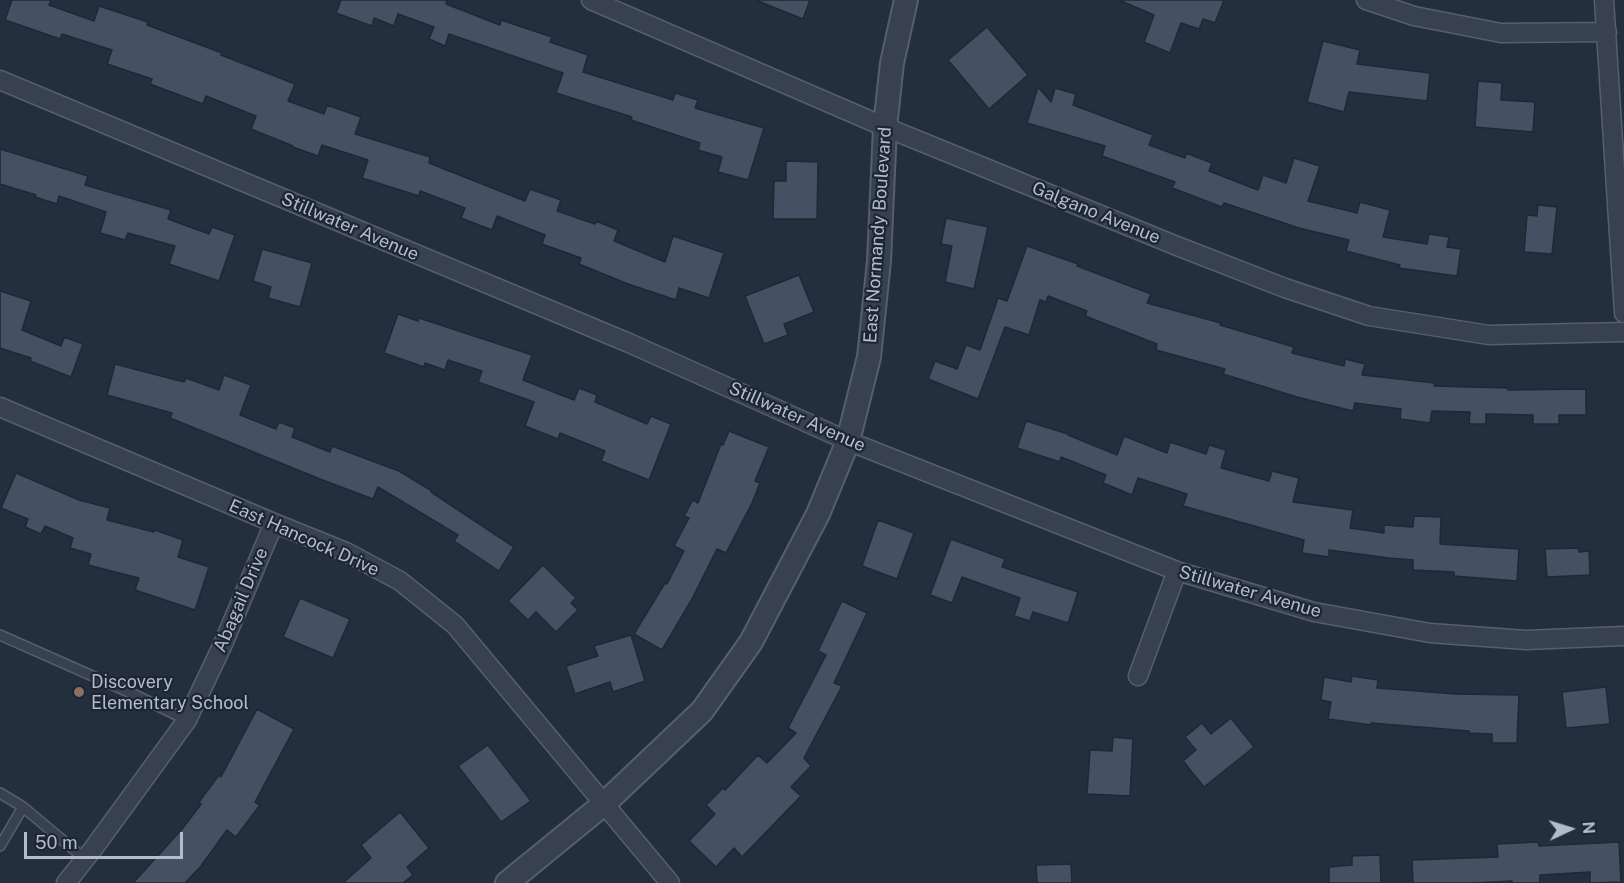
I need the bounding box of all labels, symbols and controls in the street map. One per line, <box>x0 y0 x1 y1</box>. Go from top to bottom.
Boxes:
street label: East Normandy Boulevard <box>860 126 896 344</box>
street label: Galgano Avenue <box>1029 177 1163 249</box>
street label: Stillwater Avenue <box>278 188 422 266</box>
street label: Stillwater Avenue <box>725 377 869 457</box>
street label: East Hancock Drive <box>225 495 383 581</box>
street label: Abagail Drive <box>209 544 273 656</box>
street label: Stillwater Avenue <box>1176 561 1324 623</box>
place label: Discovery Elementary School <box>91 671 249 714</box>
marker: Discovery Elementary School <box>72 685 86 699</box>
north arrow <box>1540 799 1600 859</box>
scale bar <box>27 820 186 858</box>
text: N <box>1579 821 1598 835</box>
text: 50 m <box>35 832 78 853</box>

